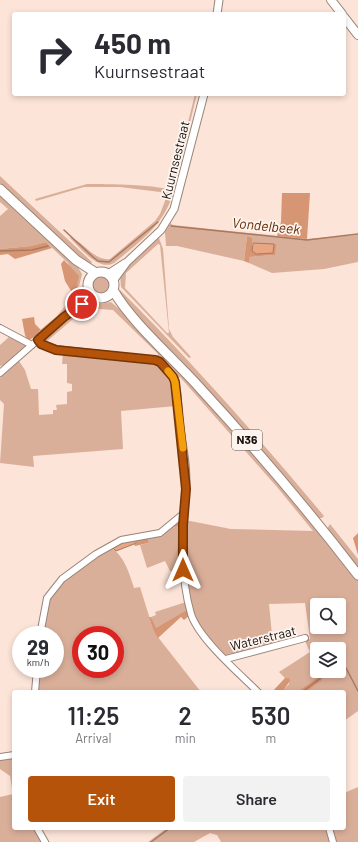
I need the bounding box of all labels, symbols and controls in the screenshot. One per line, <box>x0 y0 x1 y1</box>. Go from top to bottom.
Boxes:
text: 450 m <box>94 26 171 60</box>
icon: right <box>28 28 80 80</box>
text: Kuurnsestraat <box>94 60 205 82</box>
street label: Kuurnsestraat <box>158 119 192 201</box>
water label: Vondelbeek <box>231 213 301 238</box>
pin <box>65 287 99 321</box>
icon: arrive <box>71 293 93 315</box>
road number: N36 <box>232 430 262 450</box>
position arrow <box>162 549 204 591</box>
map controls <box>310 598 346 678</box>
button: search <box>310 598 346 634</box>
street label: Waterstraat <box>228 622 298 654</box>
speed limit sign: 30 <box>72 626 124 678</box>
text: 29 <box>27 635 49 659</box>
button: layers <box>310 642 346 678</box>
text: km/h <box>27 656 49 668</box>
text: 11:25 <box>68 701 119 730</box>
text: 2 <box>179 701 192 730</box>
text: 530 <box>251 701 290 730</box>
text: Arrival <box>75 730 112 746</box>
text: min <box>175 730 196 746</box>
text: m <box>266 730 276 746</box>
button: Exit <box>28 776 175 822</box>
button: Share <box>183 776 330 822</box>

